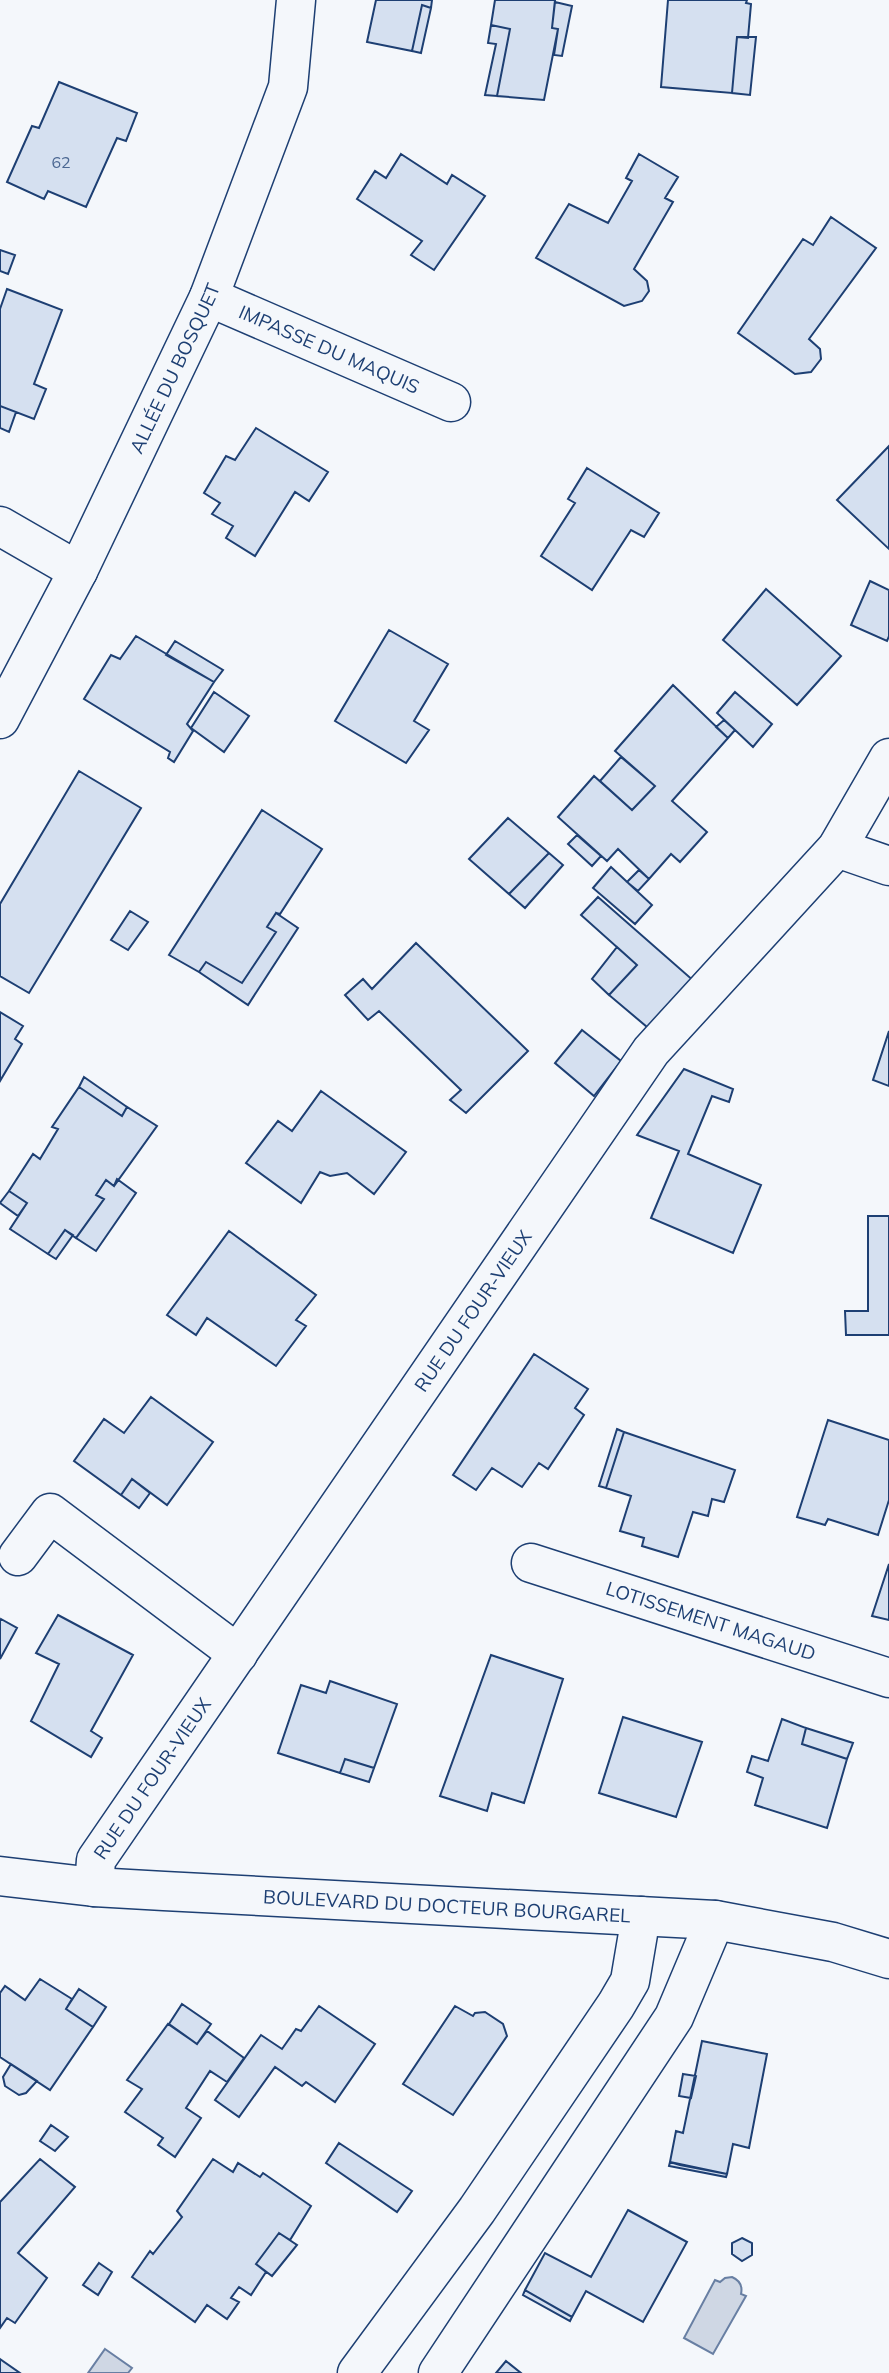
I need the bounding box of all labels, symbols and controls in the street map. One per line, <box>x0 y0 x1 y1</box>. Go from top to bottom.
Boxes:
house number: 62 <box>51 152 71 172</box>
street label: ALLÉE DU BOSQUET <box>124 279 225 457</box>
street label: IMPASSE DU MAQUIS <box>235 299 423 399</box>
street label: RUE DU FOUR-VIEUX <box>409 1225 537 1396</box>
street label: LOTISSEMENT MAGAUD <box>603 1576 819 1666</box>
street label: RUE DU FOUR-VIEUX <box>88 1693 216 1864</box>
street label: BOULEVARD DU DOCTEUR BOURGAREL <box>263 1884 632 1928</box>

